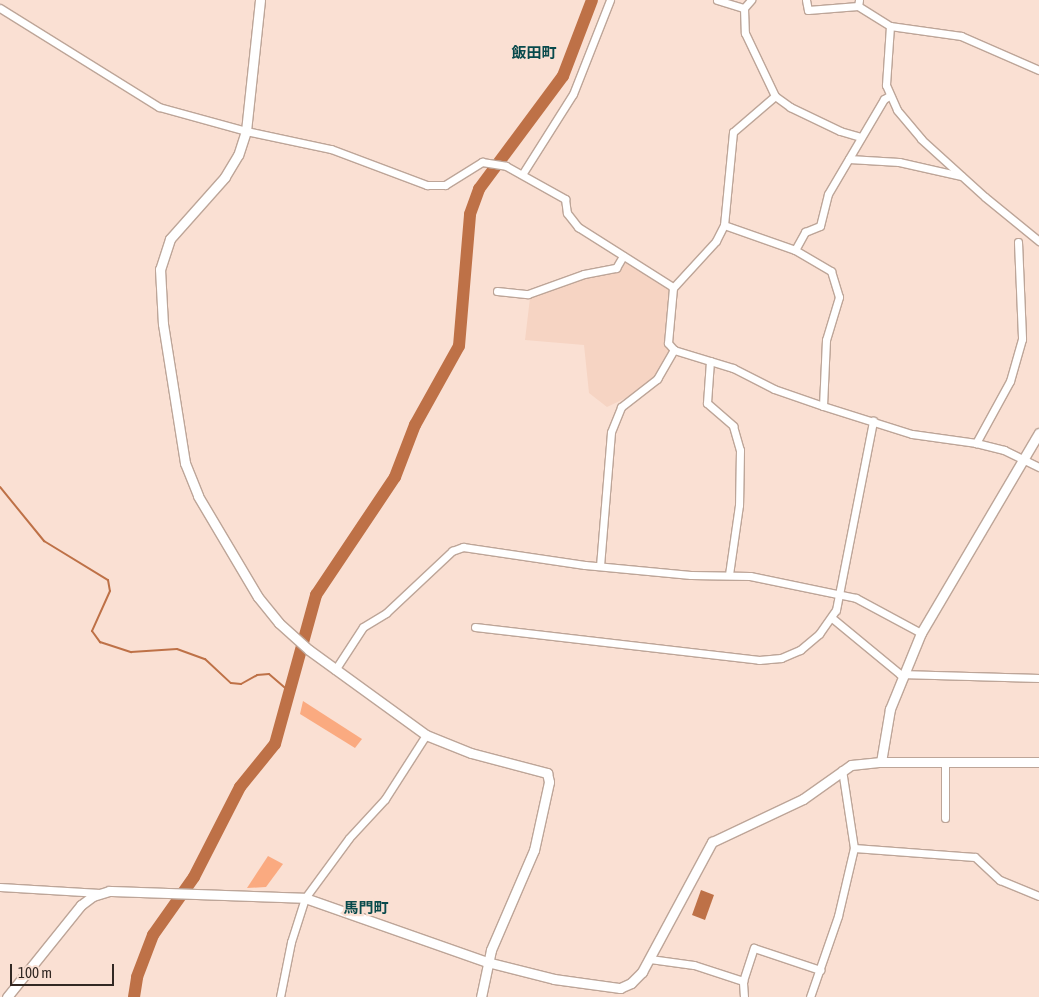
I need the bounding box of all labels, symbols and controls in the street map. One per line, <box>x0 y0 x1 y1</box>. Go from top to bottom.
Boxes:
district label: 飯田町 <box>512 44 556 62</box>
district label: 馬門町 <box>344 899 388 917</box>
scale bar <box>12 954 116 986</box>
text: 100 m <box>18 964 52 981</box>

